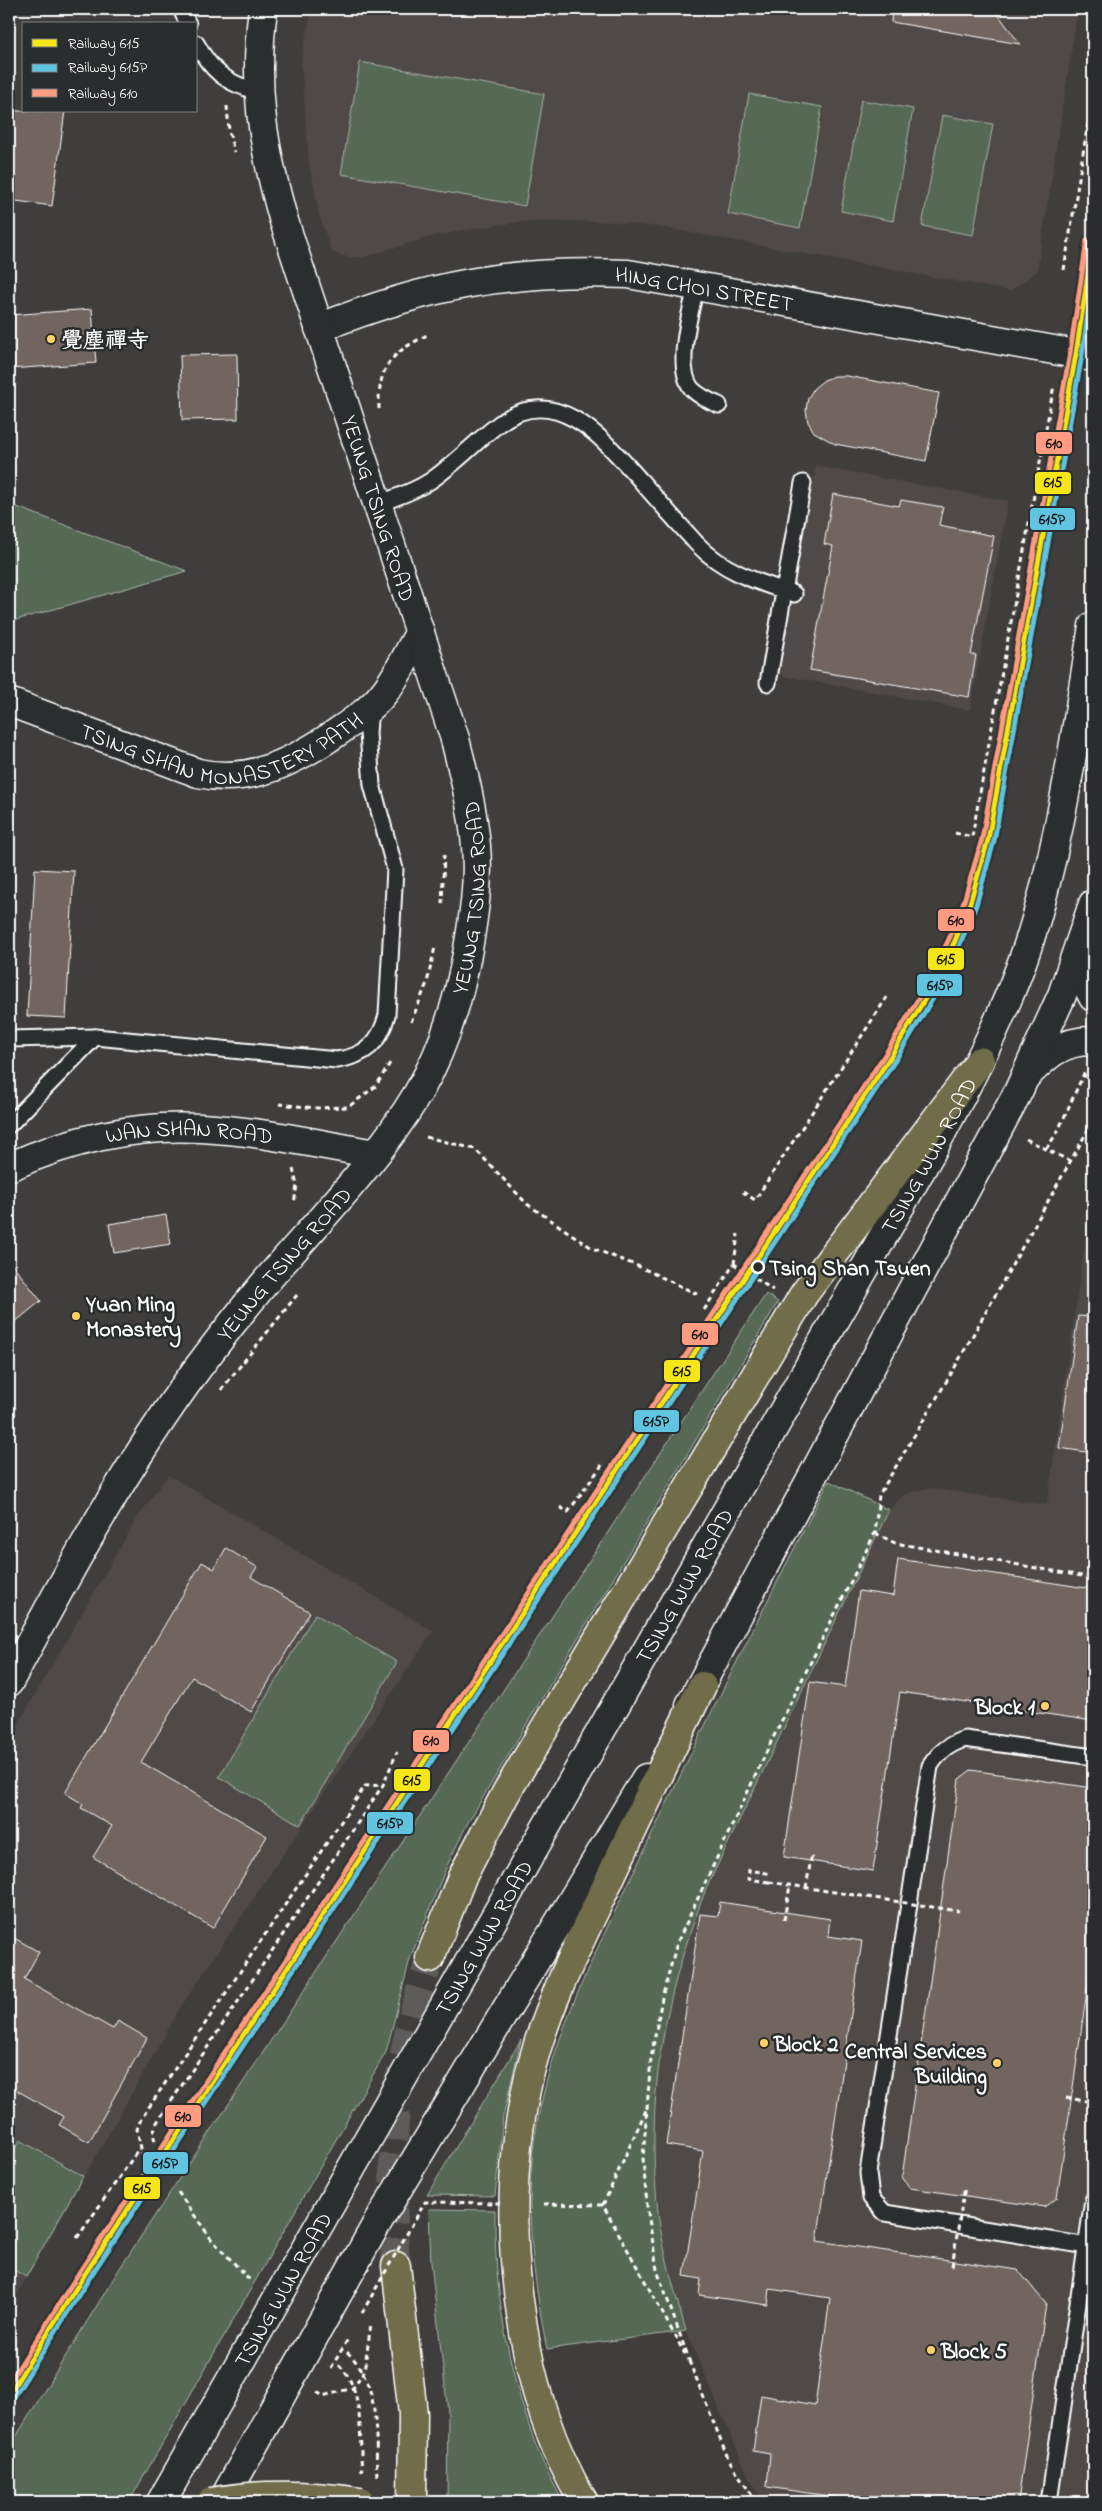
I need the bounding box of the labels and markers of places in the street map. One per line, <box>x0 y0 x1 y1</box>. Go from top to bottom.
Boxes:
place label: 覺塵禪寺 <box>61 326 149 358</box>
marker: 覺塵禪寺 <box>45 333 57 345</box>
place label: Tsing Shan Tsuen <box>769 1254 931 1287</box>
marker: Tsing Shan Tsuen <box>751 1260 765 1274</box>
place label: Yuan Ming Monastery <box>85 1290 181 1348</box>
marker: Yuan Ming Monastery <box>70 1310 82 1322</box>
place label: Block 1 <box>973 1693 1035 1725</box>
marker: Block 1 <box>1039 1700 1051 1712</box>
place label: Block 2 <box>773 2030 839 2062</box>
marker: Block 2 <box>758 2037 770 2049</box>
place label: Central Services Building <box>845 2037 987 2095</box>
marker: Central Services Building <box>991 2057 1003 2069</box>
place label: Block 5 <box>940 2337 1008 2369</box>
marker: Block 5 <box>925 2344 937 2356</box>

